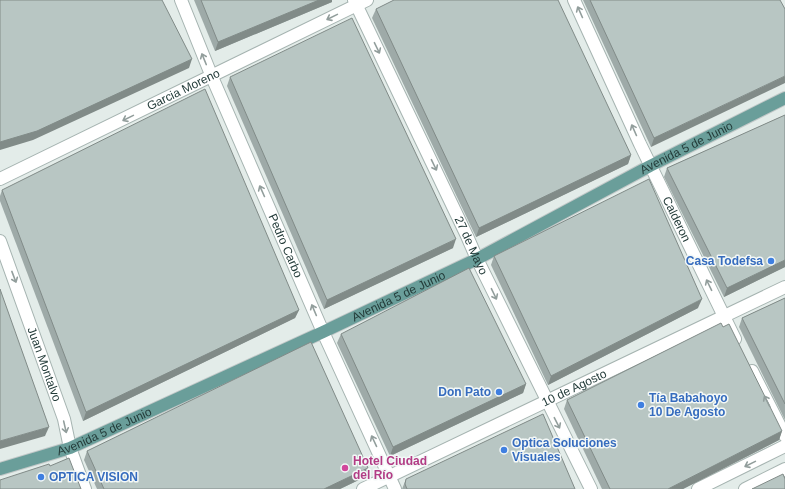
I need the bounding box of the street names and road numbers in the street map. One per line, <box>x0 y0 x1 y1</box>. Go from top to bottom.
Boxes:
street label: Garcia Moreno <box>145 66 222 113</box>
street label: Avenida 5 de Junio <box>638 118 735 177</box>
street label: Calderon <box>660 194 694 244</box>
street label: Pedro Carbo <box>265 212 306 280</box>
street label: 27 de Mayo <box>452 214 491 277</box>
street label: Avenida 5 de Junio <box>349 268 448 324</box>
street label: Juan Montalvo <box>25 325 64 404</box>
street label: 10 de Agosto <box>539 366 609 409</box>
street label: Avenida 5 de Junio <box>55 404 154 458</box>

